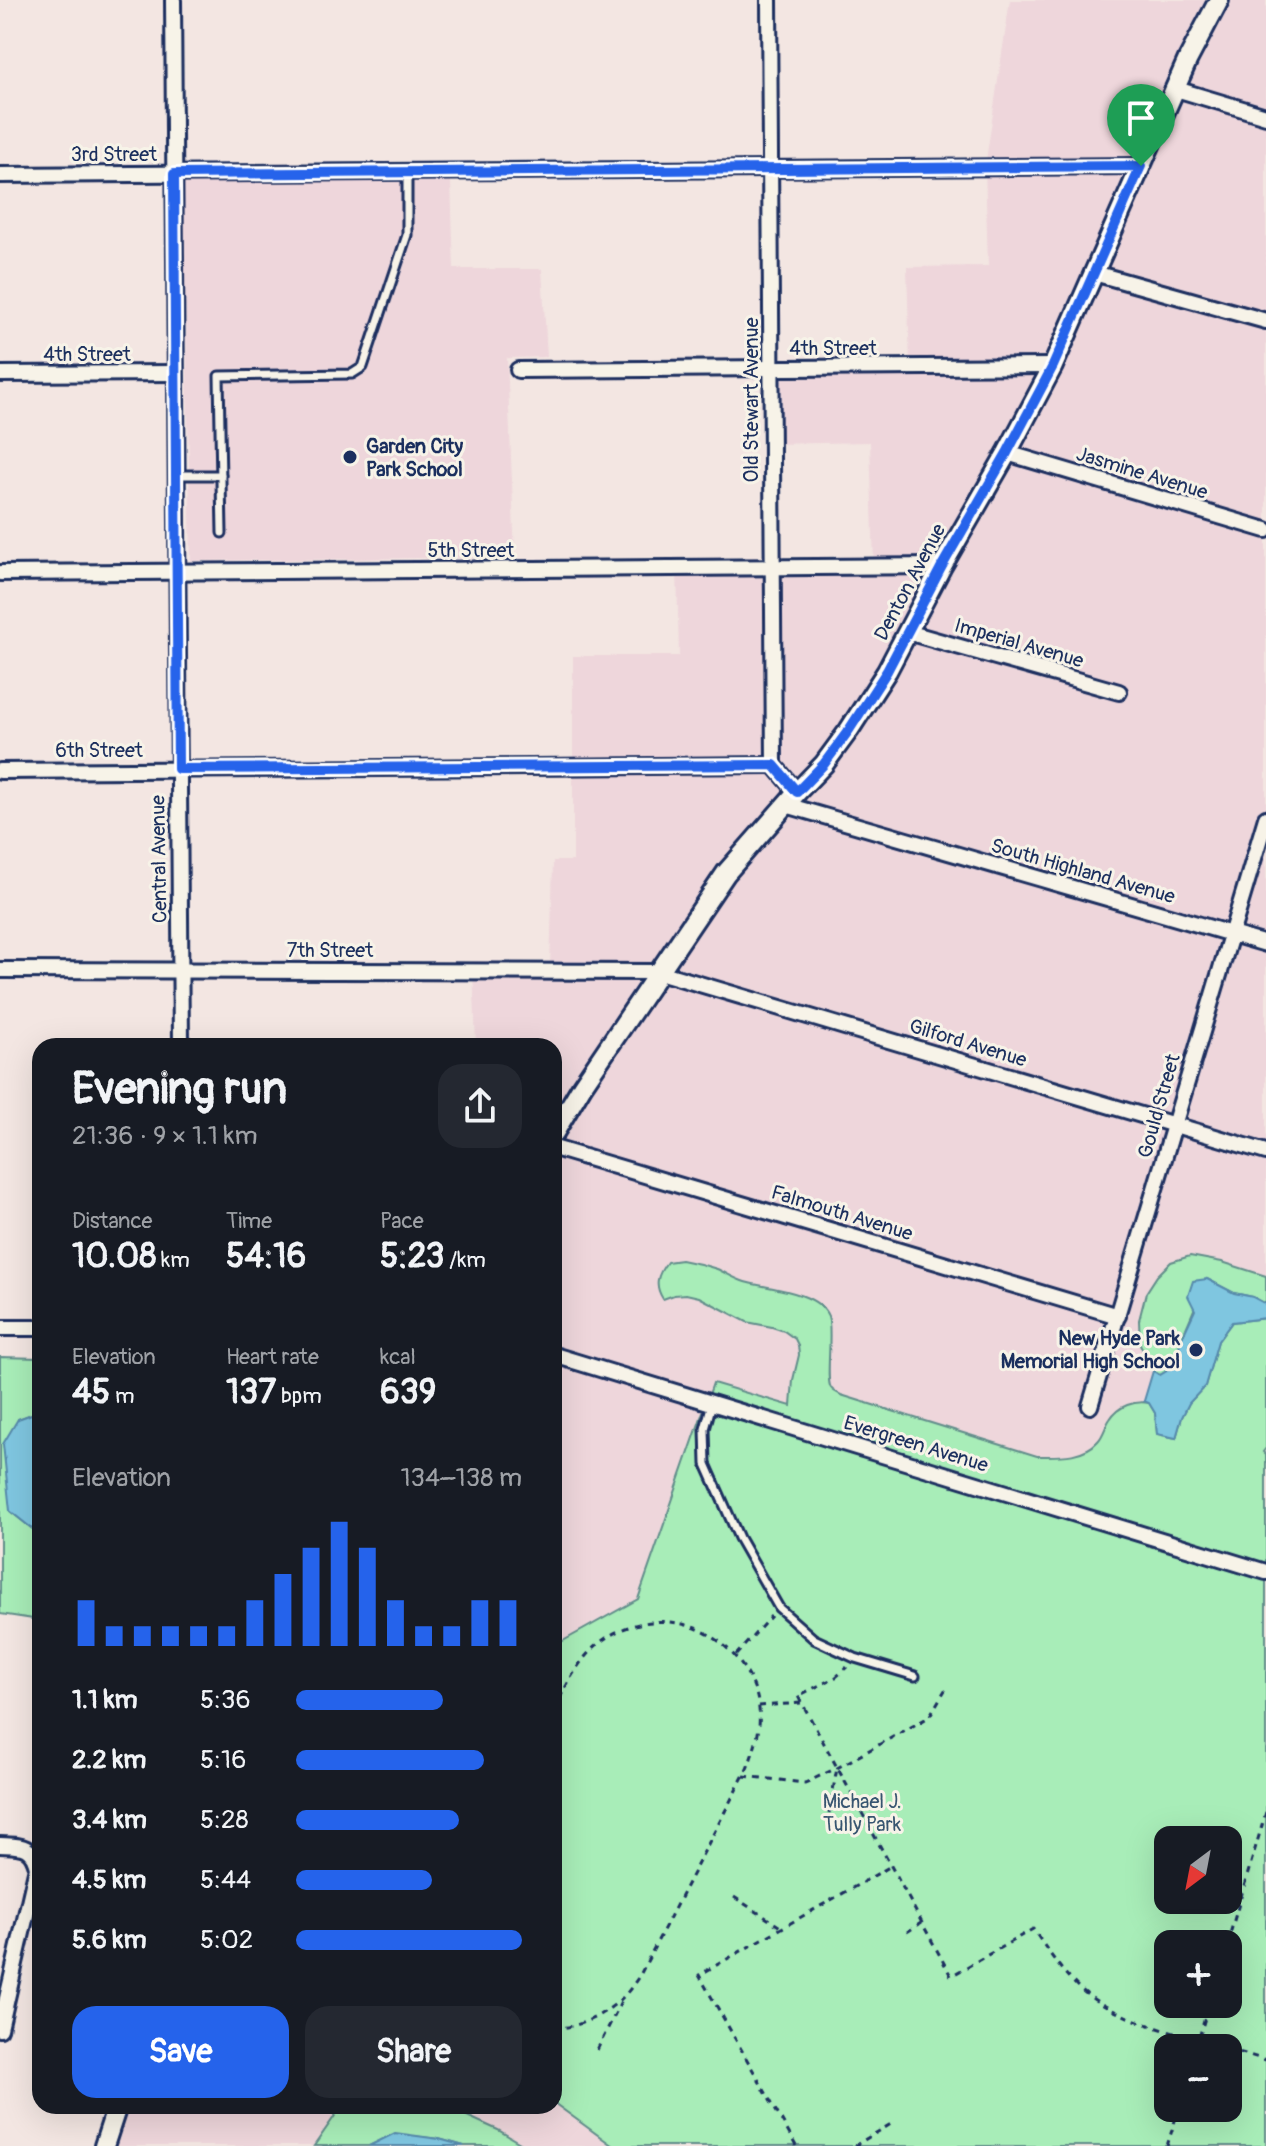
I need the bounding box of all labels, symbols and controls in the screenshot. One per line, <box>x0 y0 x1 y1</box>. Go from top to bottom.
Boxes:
pin <box>1107 84 1175 166</box>
icon: arrive <box>1119 96 1163 140</box>
street label: 3rd Street <box>71 142 158 167</box>
street label: Old Stewart Avenue <box>739 317 764 483</box>
street label: 4th Street <box>789 336 878 361</box>
street label: 4th Street <box>43 342 132 367</box>
place label: Garden City Park School <box>366 434 463 482</box>
street label: Jasmine Avenue <box>1073 441 1211 505</box>
marker: Garden City Park School <box>341 448 359 466</box>
street label: Denton Avenue <box>869 519 951 645</box>
street label: 5th Street <box>428 538 515 563</box>
street label: Imperial Avenue <box>951 613 1087 673</box>
street label: 6th Street <box>55 738 144 763</box>
street label: Central Avenue <box>145 795 173 923</box>
street label: South Highland Avenue <box>988 833 1178 909</box>
street label: 7th Street <box>287 938 374 963</box>
street label: Gilford Avenue <box>906 1013 1030 1073</box>
street label: Gould Street <box>1132 1050 1186 1161</box>
text: Evening run <box>72 1062 287 1117</box>
button: share <box>438 1064 522 1148</box>
text: 21:36 · 9 × 1.1 km <box>72 1120 258 1152</box>
street label: Falmouth Avenue <box>768 1180 916 1246</box>
text: Distance <box>72 1207 152 1235</box>
text: Time <box>226 1207 272 1235</box>
text: Pace <box>380 1207 424 1235</box>
text: 10.08 <box>72 1235 156 1278</box>
text: 54:16 <box>226 1235 306 1278</box>
text: 5:23 <box>380 1235 444 1278</box>
text: km <box>156 1246 190 1274</box>
text: /km <box>444 1246 486 1274</box>
place label: New Hyde Park Memorial High School <box>1001 1326 1181 1374</box>
marker: New Hyde Park Memorial High School <box>1187 1341 1205 1359</box>
text: Elevation <box>72 1343 156 1371</box>
text: Heart rate <box>226 1343 319 1371</box>
text: kcal <box>380 1343 416 1371</box>
text: 45 <box>72 1371 110 1414</box>
text: 137 <box>226 1371 276 1414</box>
text: 639 <box>380 1371 436 1414</box>
text: m <box>110 1382 134 1410</box>
text: bpm <box>276 1382 322 1410</box>
street label: Evergreen Avenue <box>841 1410 991 1478</box>
text: Elevation <box>72 1462 171 1494</box>
text: 134–138 m <box>400 1462 522 1494</box>
text: 1.1 km <box>72 1684 138 1716</box>
text: 5:36 <box>200 1684 251 1716</box>
text: 2.2 km <box>72 1744 146 1776</box>
text: 5:16 <box>200 1744 246 1776</box>
park label: Michael J. Tully Park <box>823 1789 902 1837</box>
text: 3.4 km <box>72 1804 147 1836</box>
text: 5:28 <box>200 1804 249 1836</box>
north arrow <box>1154 1826 1242 1914</box>
map controls <box>1154 1826 1242 2122</box>
text: 4.5 km <box>72 1864 146 1896</box>
text: 5:44 <box>200 1864 251 1896</box>
text: 5.6 km <box>72 1924 147 1956</box>
text: 5:02 <box>200 1924 253 1956</box>
button: + <box>1154 1930 1242 2018</box>
button: Save <box>72 2006 289 2098</box>
button: Share <box>305 2006 522 2098</box>
button: − <box>1154 2034 1242 2122</box>

